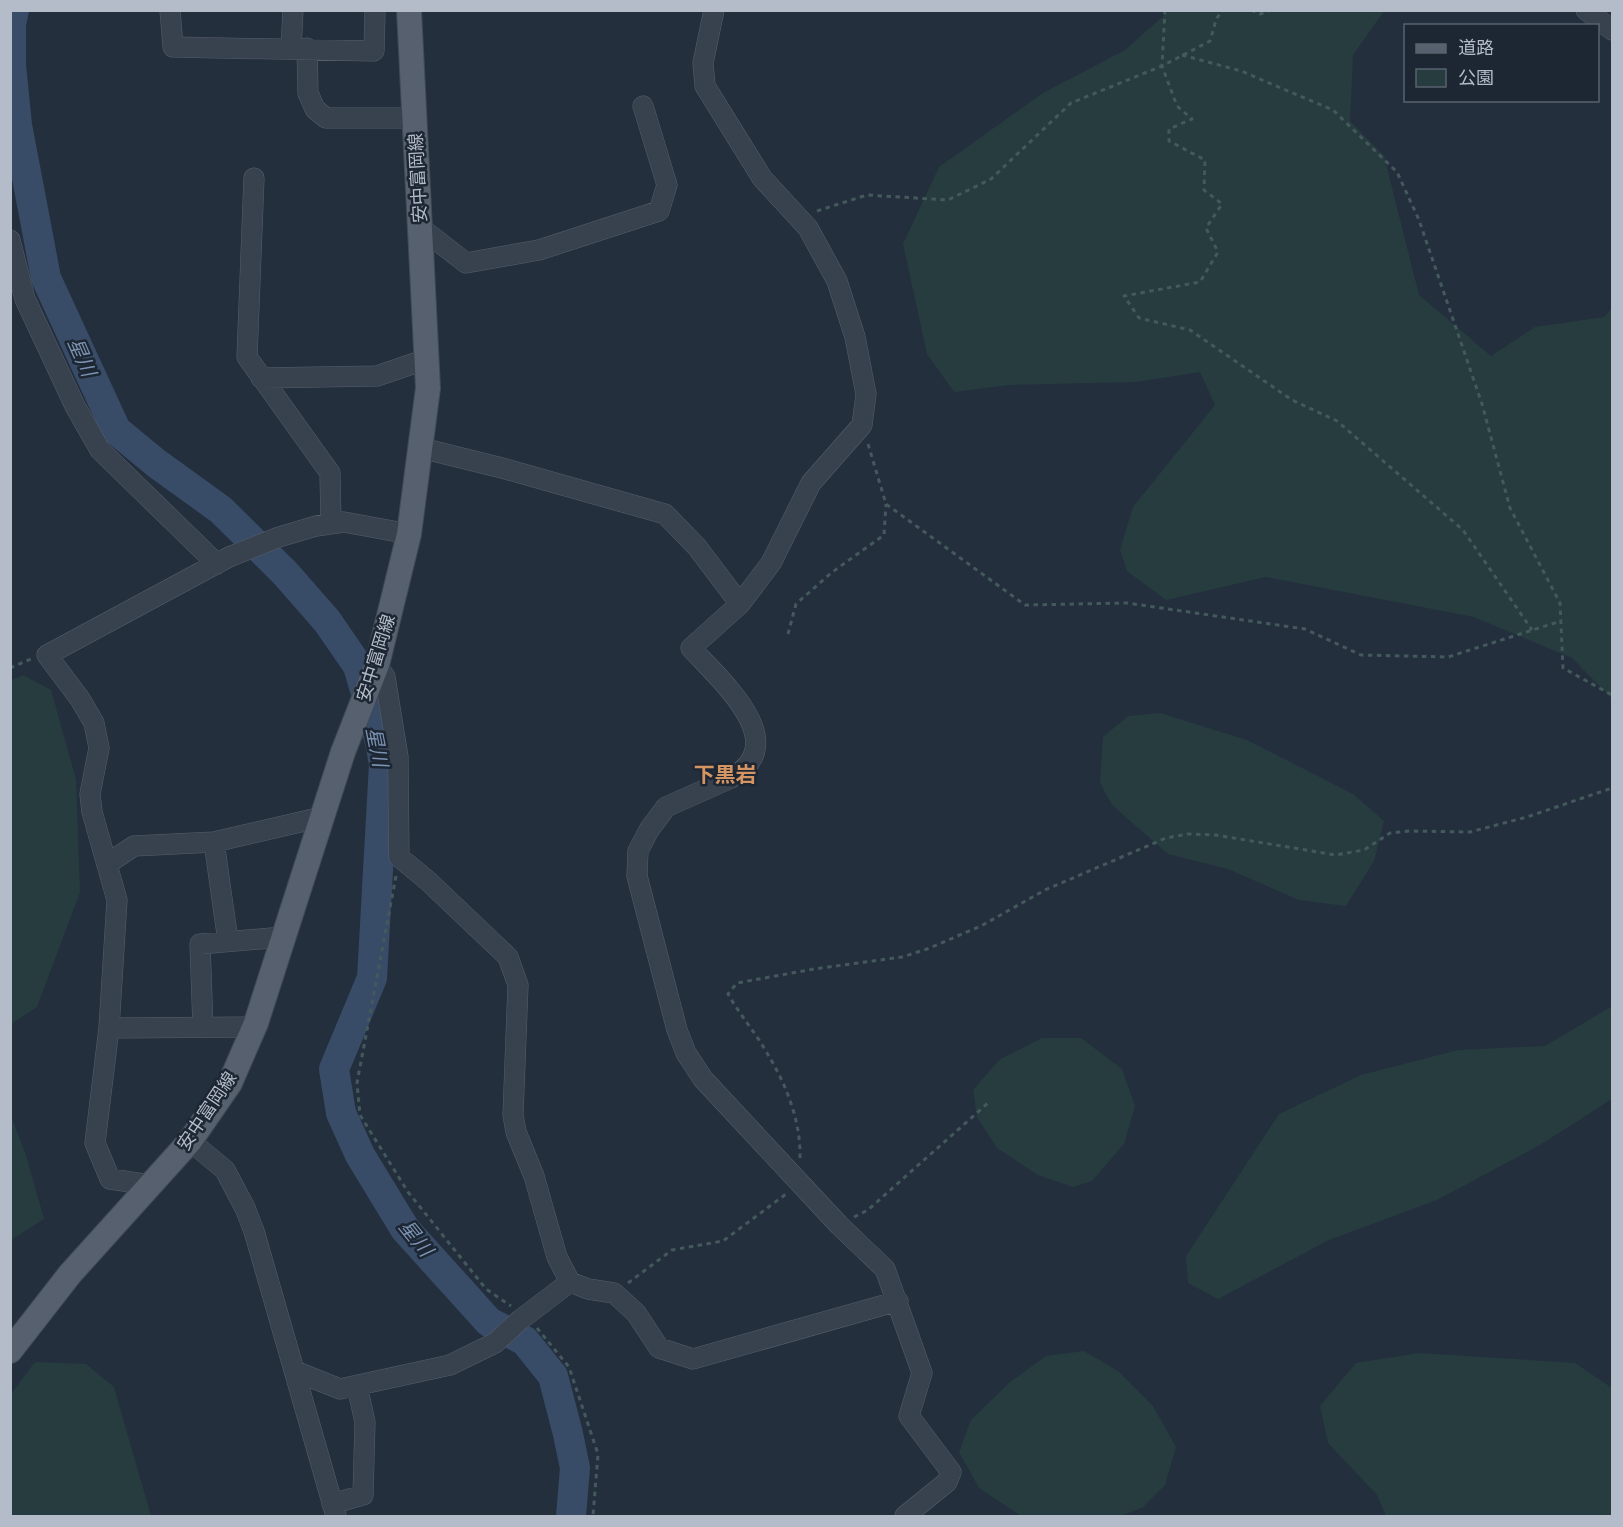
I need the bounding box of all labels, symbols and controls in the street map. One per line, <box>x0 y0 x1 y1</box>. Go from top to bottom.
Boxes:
legend <box>1404 24 1599 102</box>
text: 道路 <box>1458 37 1494 59</box>
text: 公園 <box>1458 67 1494 89</box>
street label: 安中富岡線 <box>405 132 431 224</box>
water label: 星川 <box>63 334 102 382</box>
street label: 安中富岡線 <box>352 612 400 704</box>
water label: 星川 <box>361 725 393 771</box>
district label: 下黒岩 <box>694 762 757 787</box>
street label: 安中富岡線 <box>173 1068 241 1154</box>
water label: 星川 <box>394 1215 439 1263</box>

